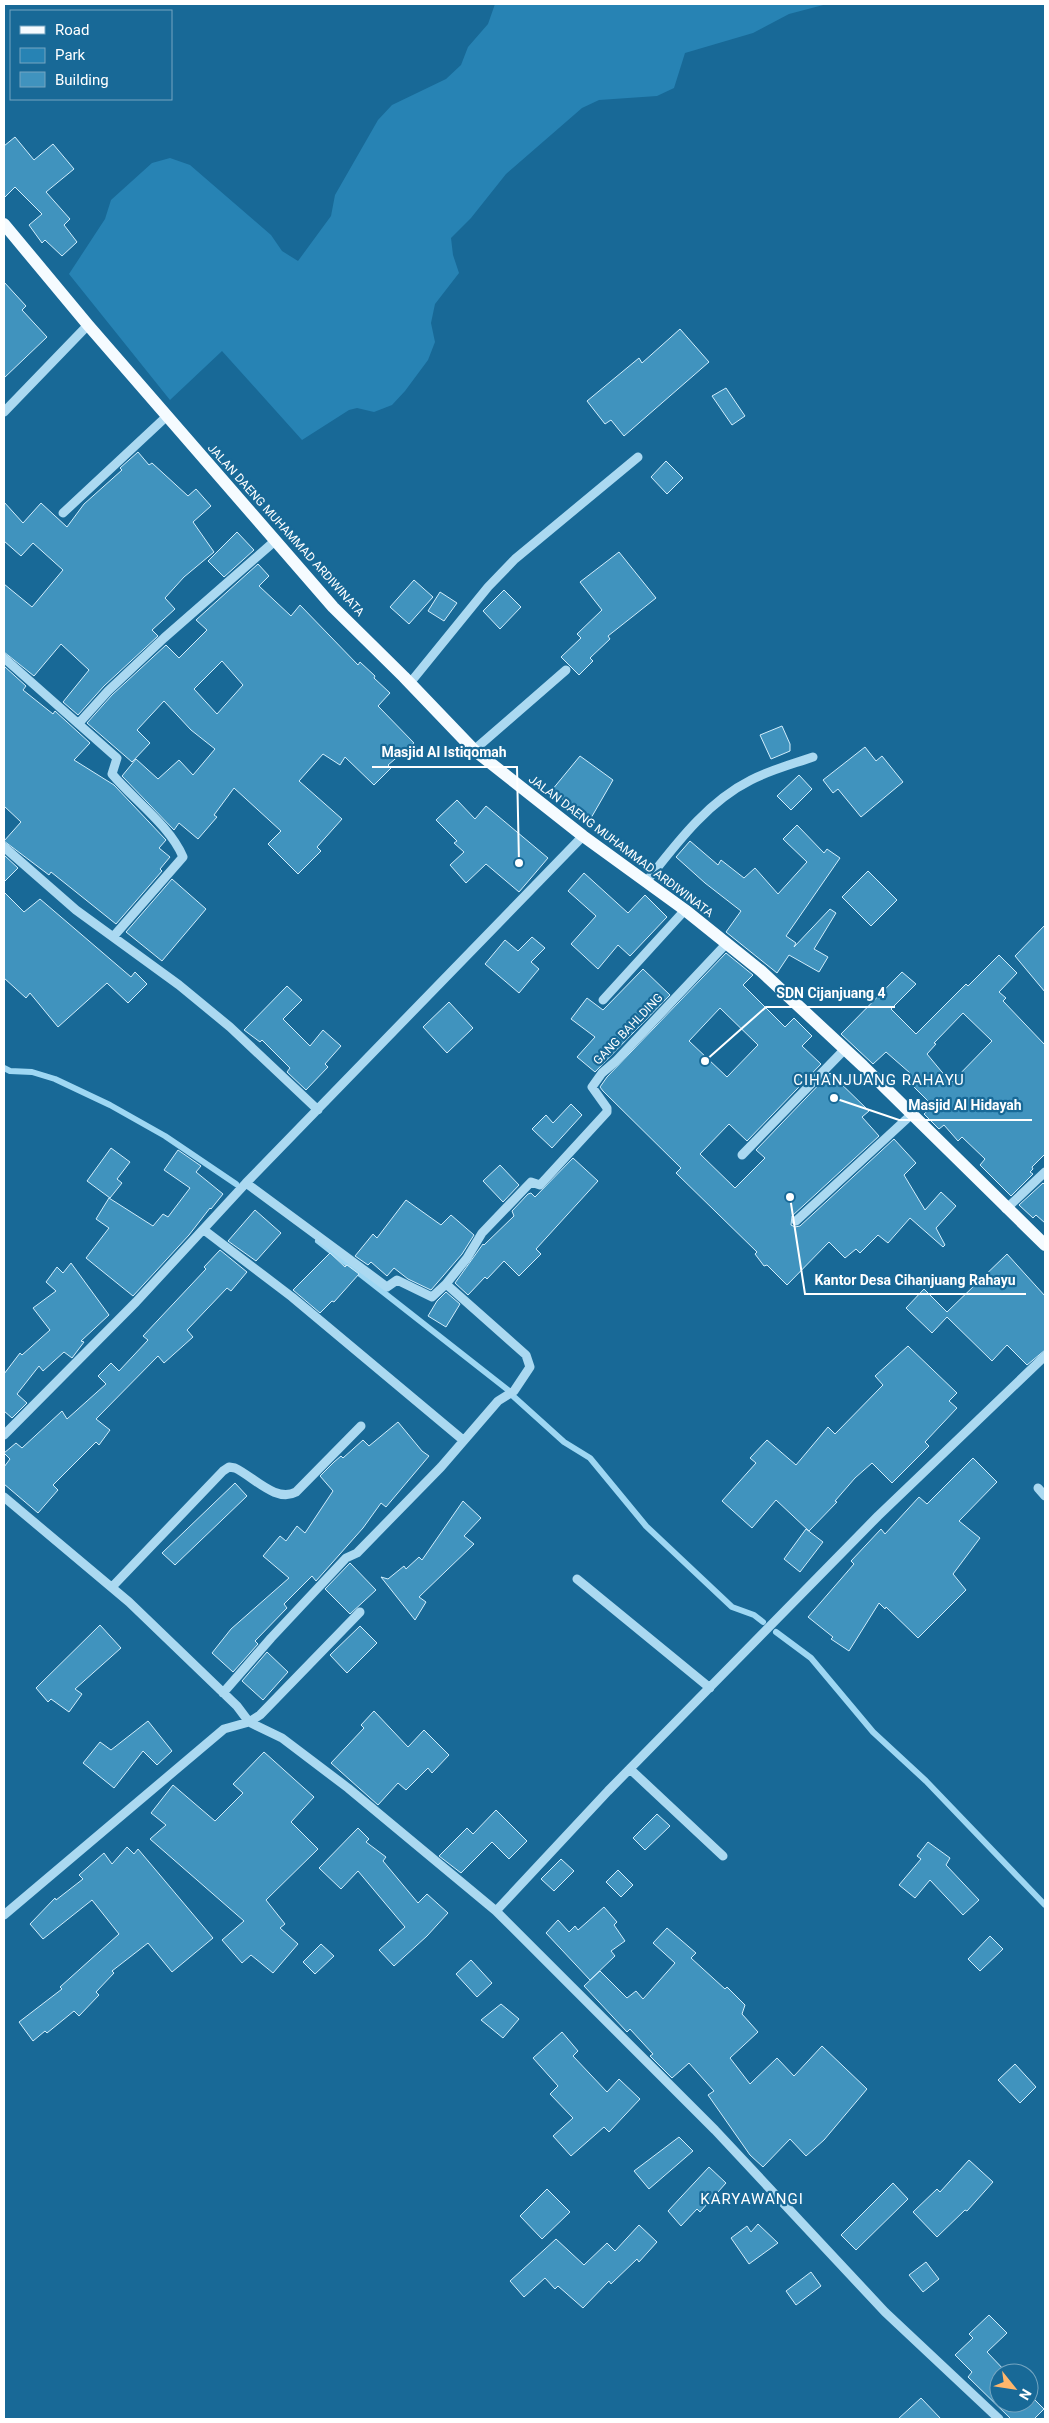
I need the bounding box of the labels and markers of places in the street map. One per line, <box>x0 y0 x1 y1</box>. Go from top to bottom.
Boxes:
callout: Masjid Al Istiqomah <box>372 738 517 767</box>
callout: SDN Cijanjuang 4 <box>766 978 895 1007</box>
callout: Masjid Al Hidayah <box>899 1091 1032 1120</box>
callout: Kantor Desa Cihanjuang Rahayu <box>805 1265 1026 1294</box>

